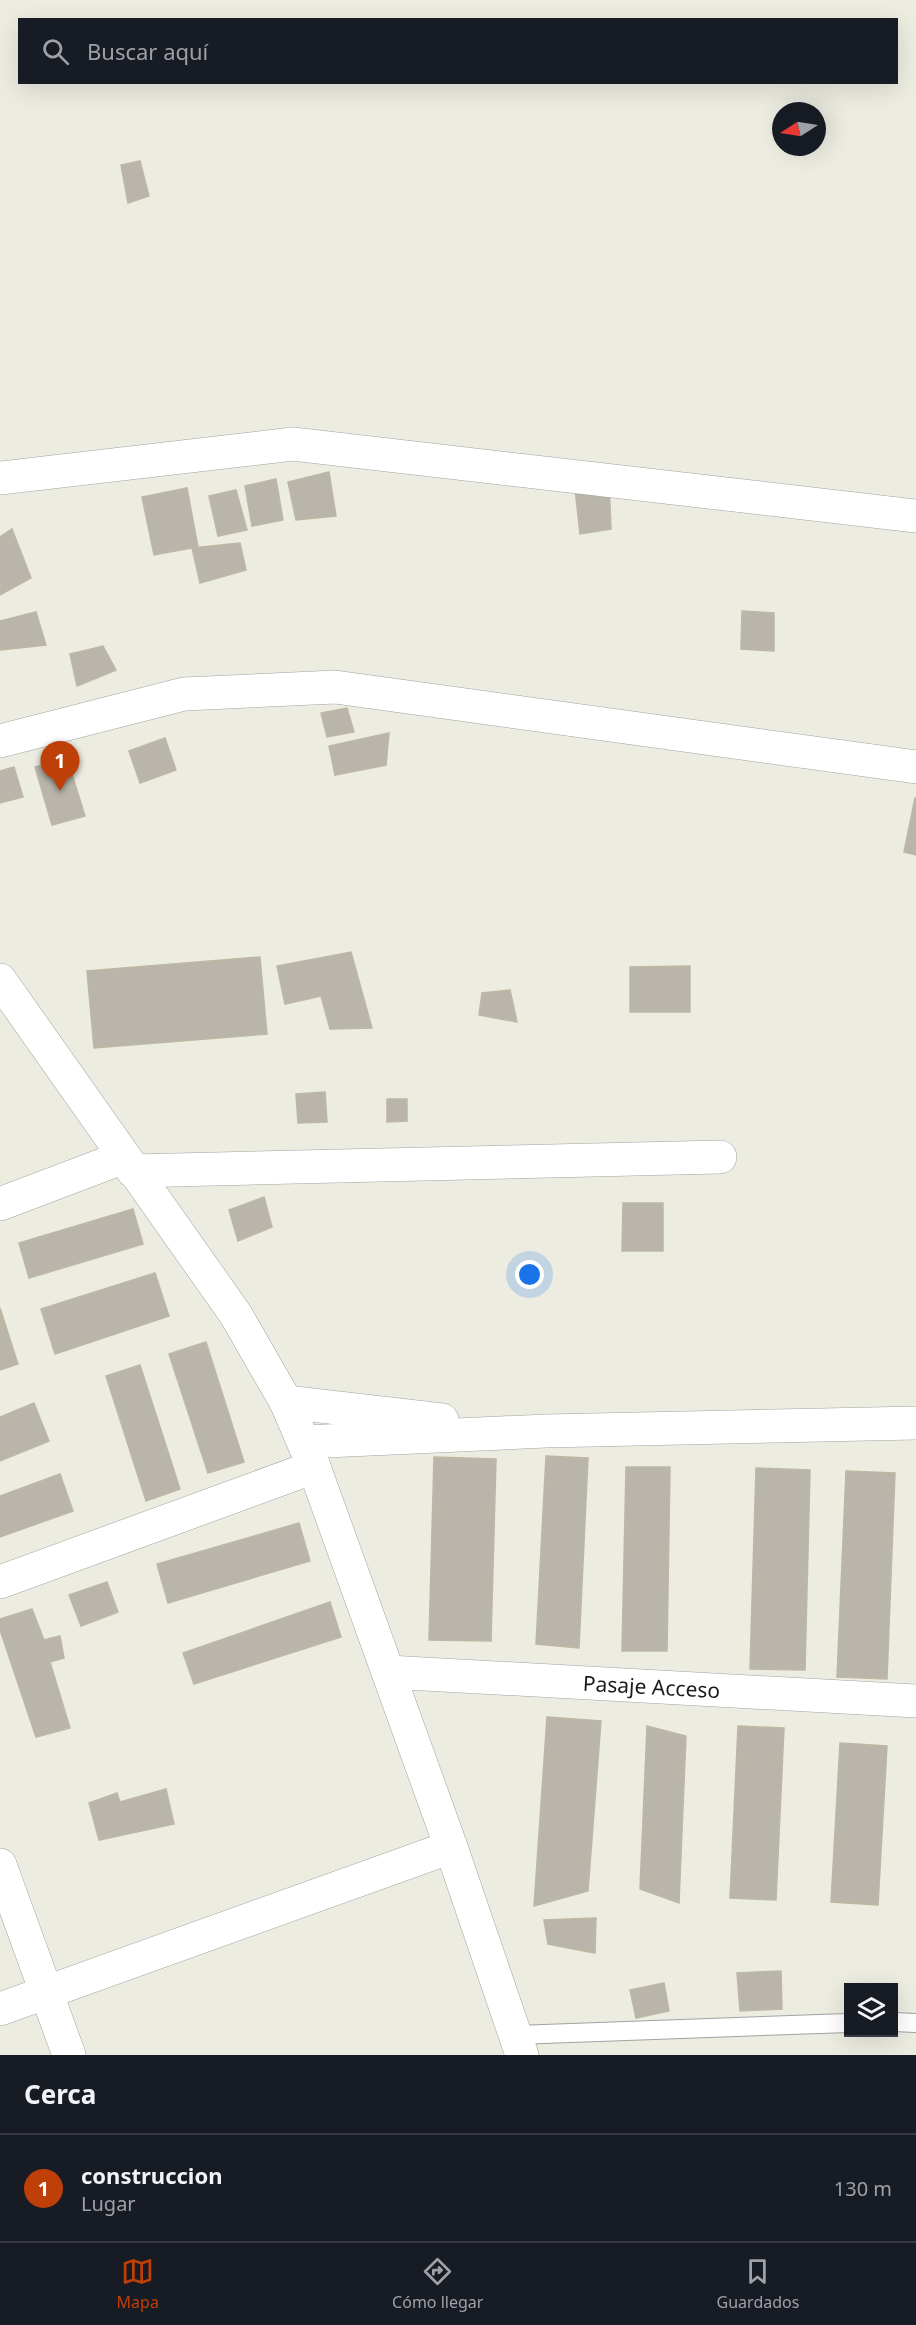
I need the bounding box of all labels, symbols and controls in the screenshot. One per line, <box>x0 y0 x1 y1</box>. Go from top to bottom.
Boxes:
search box <box>18 18 898 84</box>
icon: search <box>39 35 72 68</box>
text: Buscar aquí <box>87 36 208 66</box>
north arrow <box>772 102 826 156</box>
pin: 1 <box>40 742 80 791</box>
your location <box>515 1260 544 1289</box>
street label: Pasaje Acceso <box>582 1669 721 1704</box>
map controls <box>844 1983 898 2037</box>
button: layers <box>844 1983 898 2037</box>
text: Cerca <box>24 2076 96 2112</box>
text: construccion <box>81 2160 222 2190</box>
text: 1 <box>38 2175 49 2202</box>
text: 130 m <box>834 2175 892 2202</box>
text: Lugar <box>81 2190 136 2217</box>
tab: Mapa <box>117 2255 159 2313</box>
tab: Cómo llegar <box>392 2255 483 2313</box>
tab: Guardados <box>717 2255 799 2313</box>

